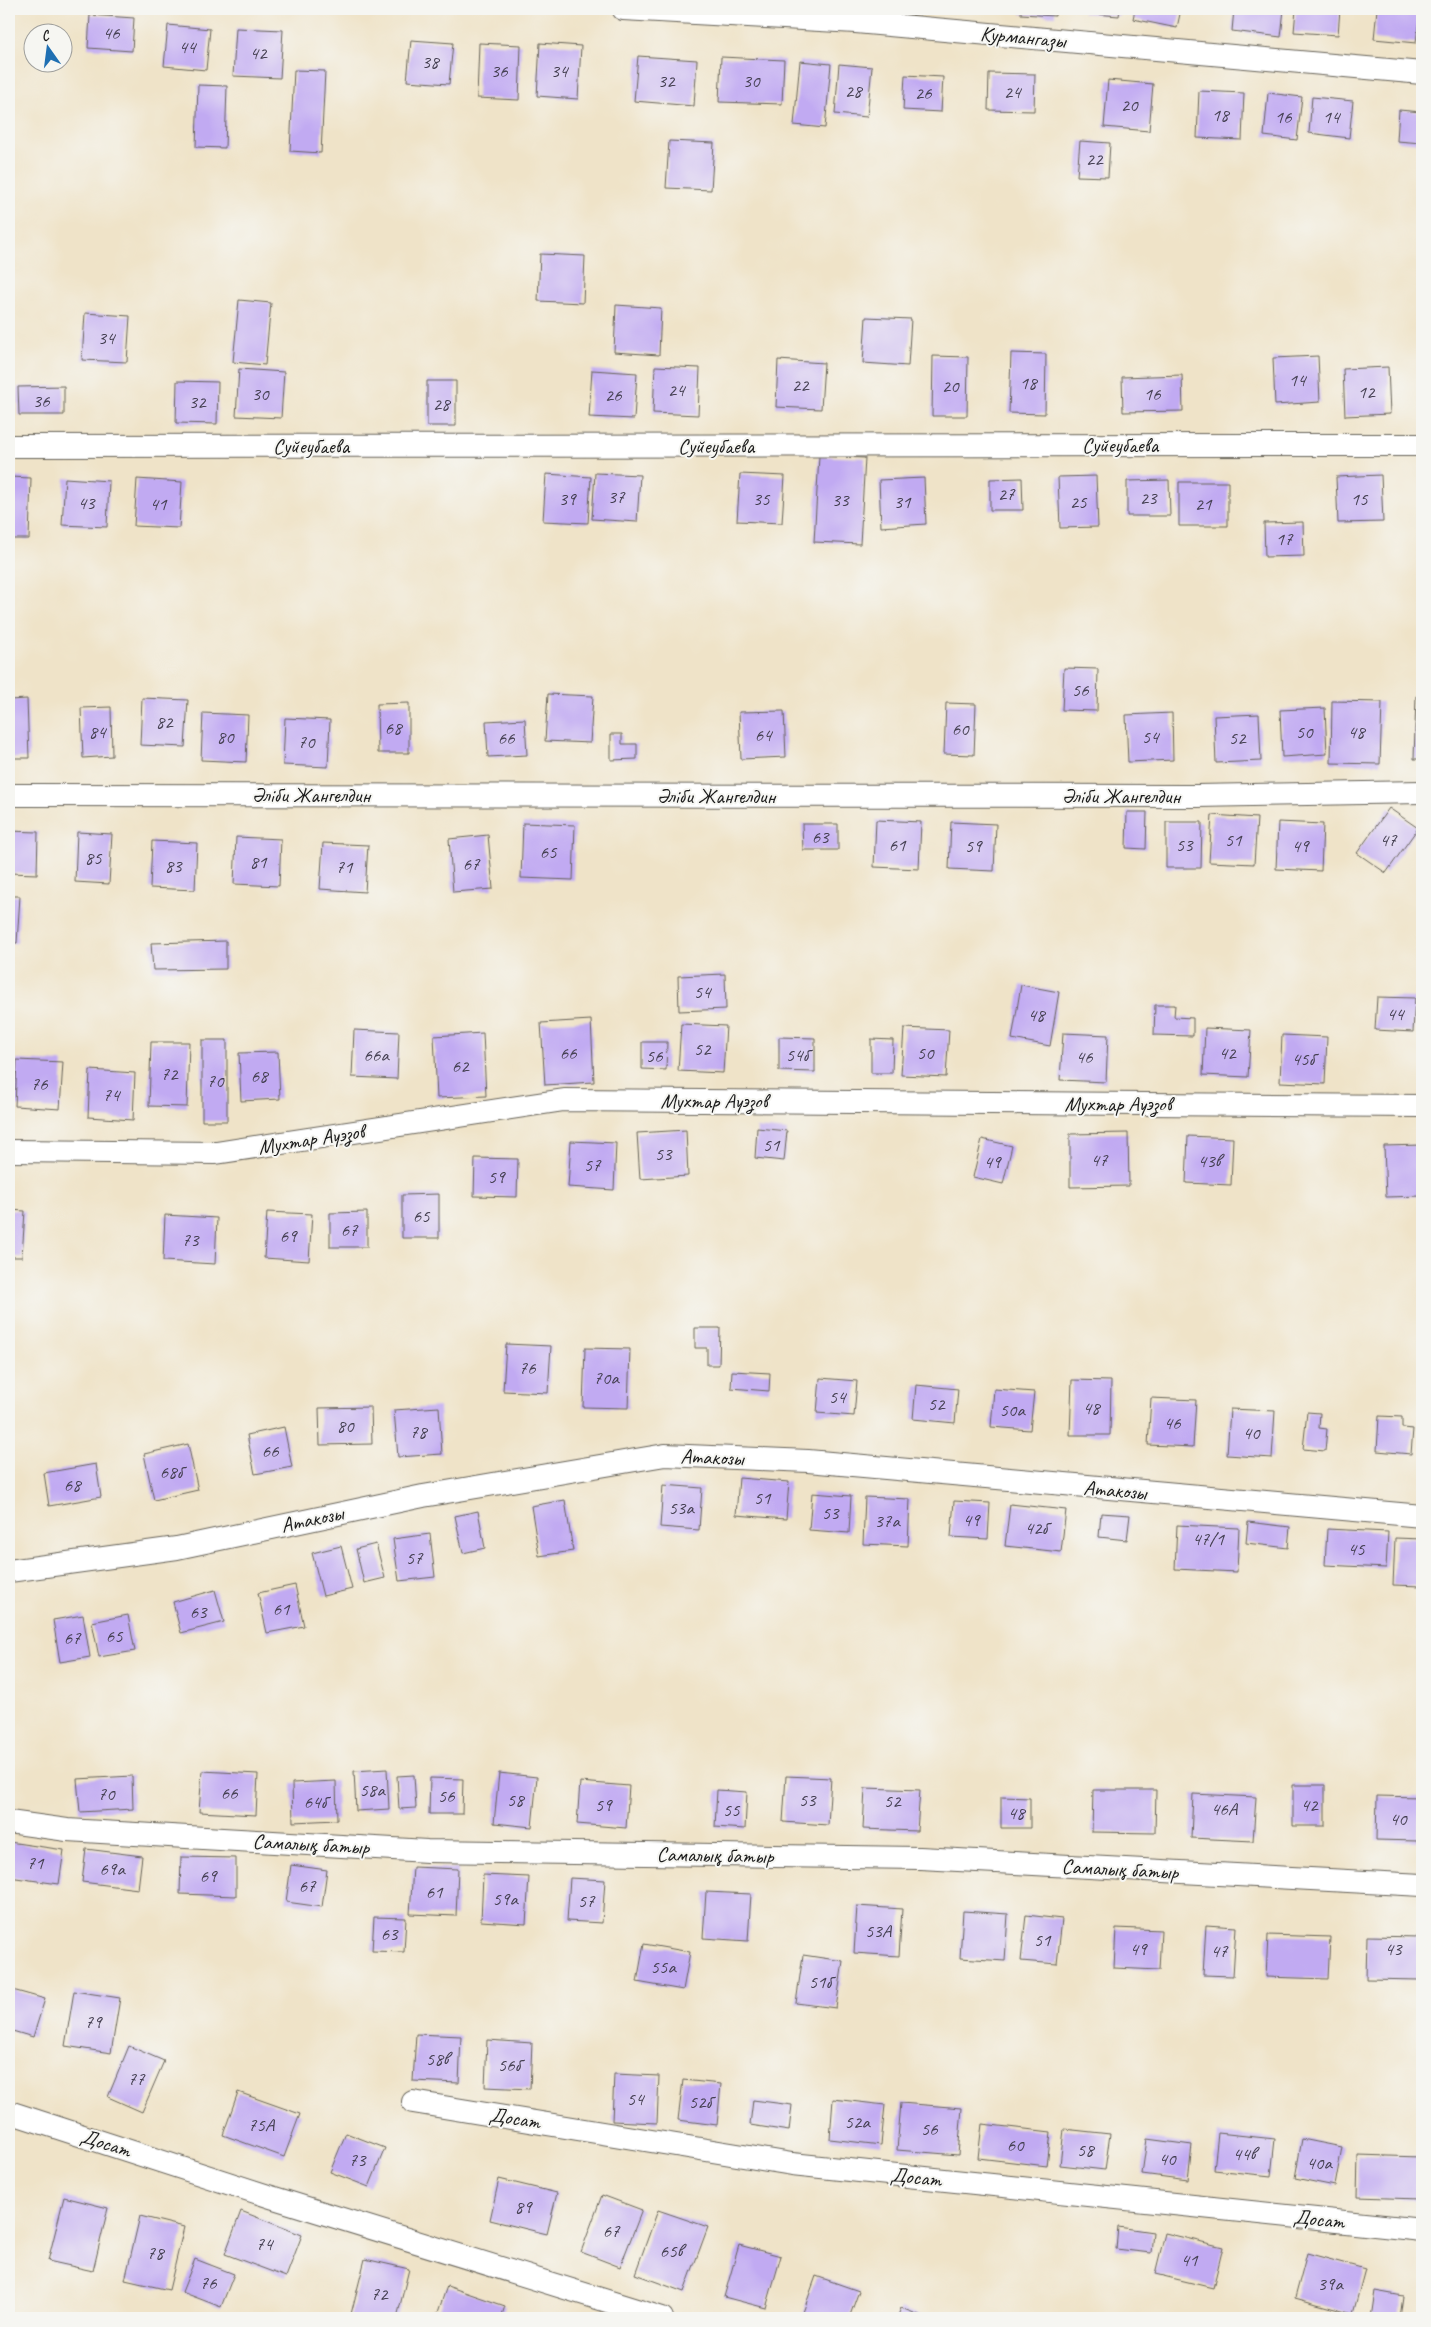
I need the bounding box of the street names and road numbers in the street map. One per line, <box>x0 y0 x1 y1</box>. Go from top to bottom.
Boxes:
street label: Курмангазы <box>979 20 1069 54</box>
street label: Суйеубаева <box>1082 432 1160 458</box>
street label: Суйеубаева <box>273 433 351 459</box>
street label: Суйеубаева <box>678 433 756 459</box>
street label: Әліби Жангелдин <box>252 782 371 808</box>
street label: Әліби Жангелдин <box>657 783 776 809</box>
street label: Әліби Жангелдин <box>1062 783 1181 809</box>
street label: Мухтар Ауэзов <box>660 1088 772 1115</box>
street label: Мухтар Ауэзов <box>1064 1091 1176 1118</box>
street label: Мухтар Ауэзов <box>256 1117 370 1161</box>
street label: Атакозы <box>680 1443 746 1471</box>
street label: Атакозы <box>1082 1474 1149 1506</box>
street label: Атакозы <box>278 1499 347 1538</box>
street label: Самалық батыр <box>252 1828 371 1860</box>
street label: Самалық батыр <box>656 1841 775 1869</box>
street label: Самалық батыр <box>1061 1853 1180 1885</box>
street label: Досат <box>488 2101 544 2135</box>
street label: Досат <box>78 2123 136 2164</box>
street label: Досат <box>889 2161 944 2193</box>
street label: Досат <box>1292 2203 1347 2235</box>

